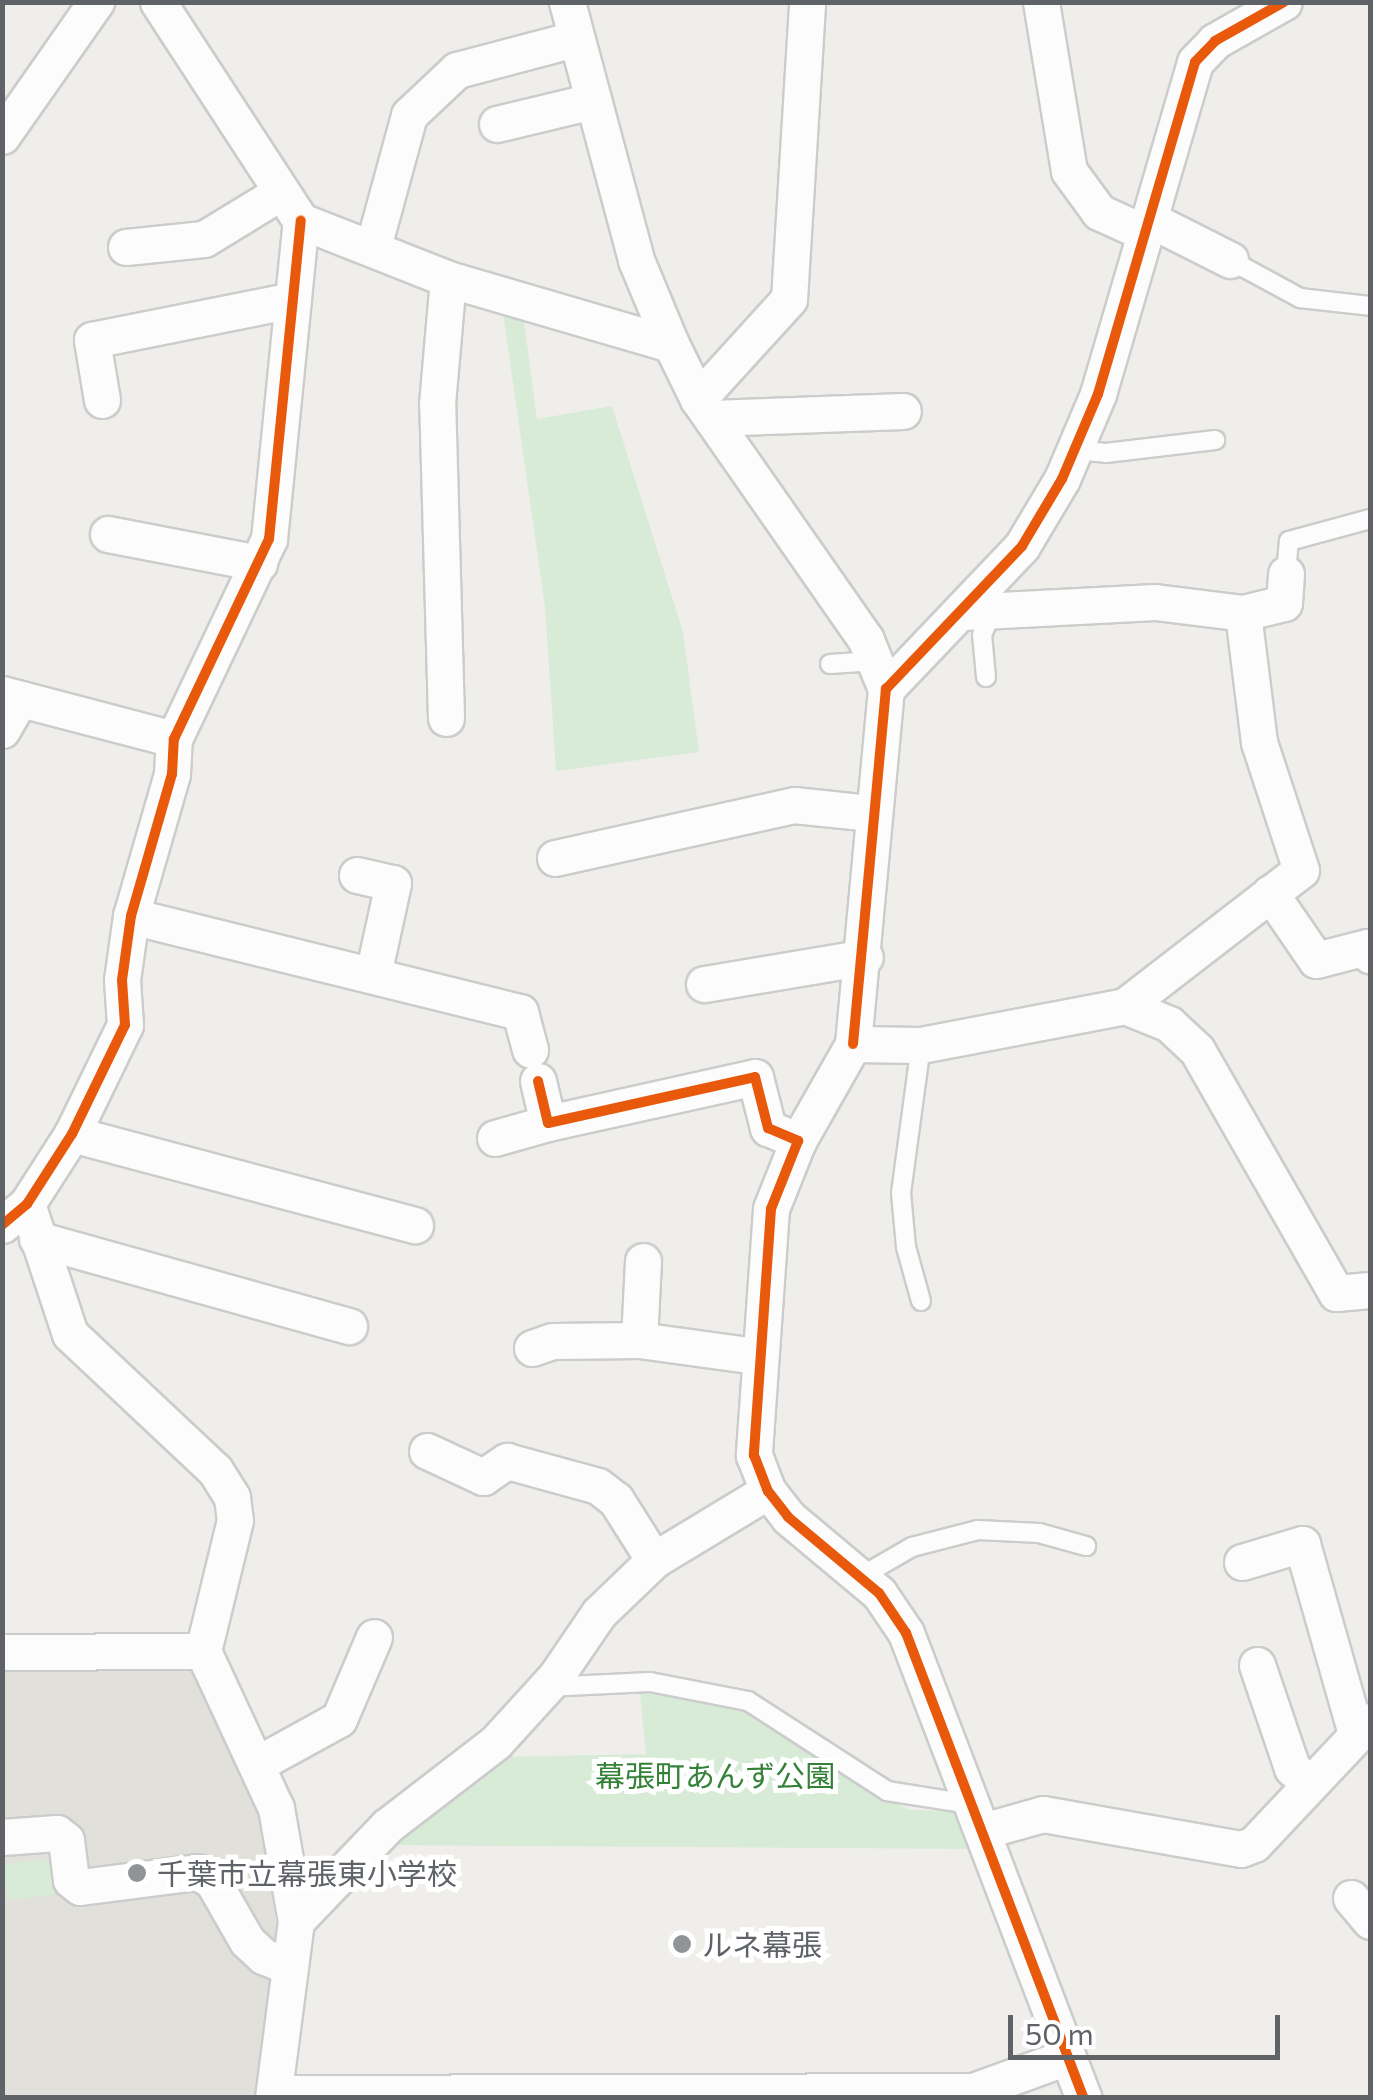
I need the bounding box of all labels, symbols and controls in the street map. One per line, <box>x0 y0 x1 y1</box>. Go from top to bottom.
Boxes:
park label: 幕張町あんず公園 <box>595 1757 835 1793</box>
place label: 千葉市立幕張東小学校 <box>157 1855 457 1891</box>
marker: 千葉市立幕張東小学校 <box>126 1862 148 1884</box>
place label: ルネ幕張 <box>702 1926 822 1962</box>
marker: ルネ幕張 <box>671 1933 693 1955</box>
scale bar <box>1013 1995 1286 2057</box>
text: 50 m <box>1025 2014 1094 2051</box>

